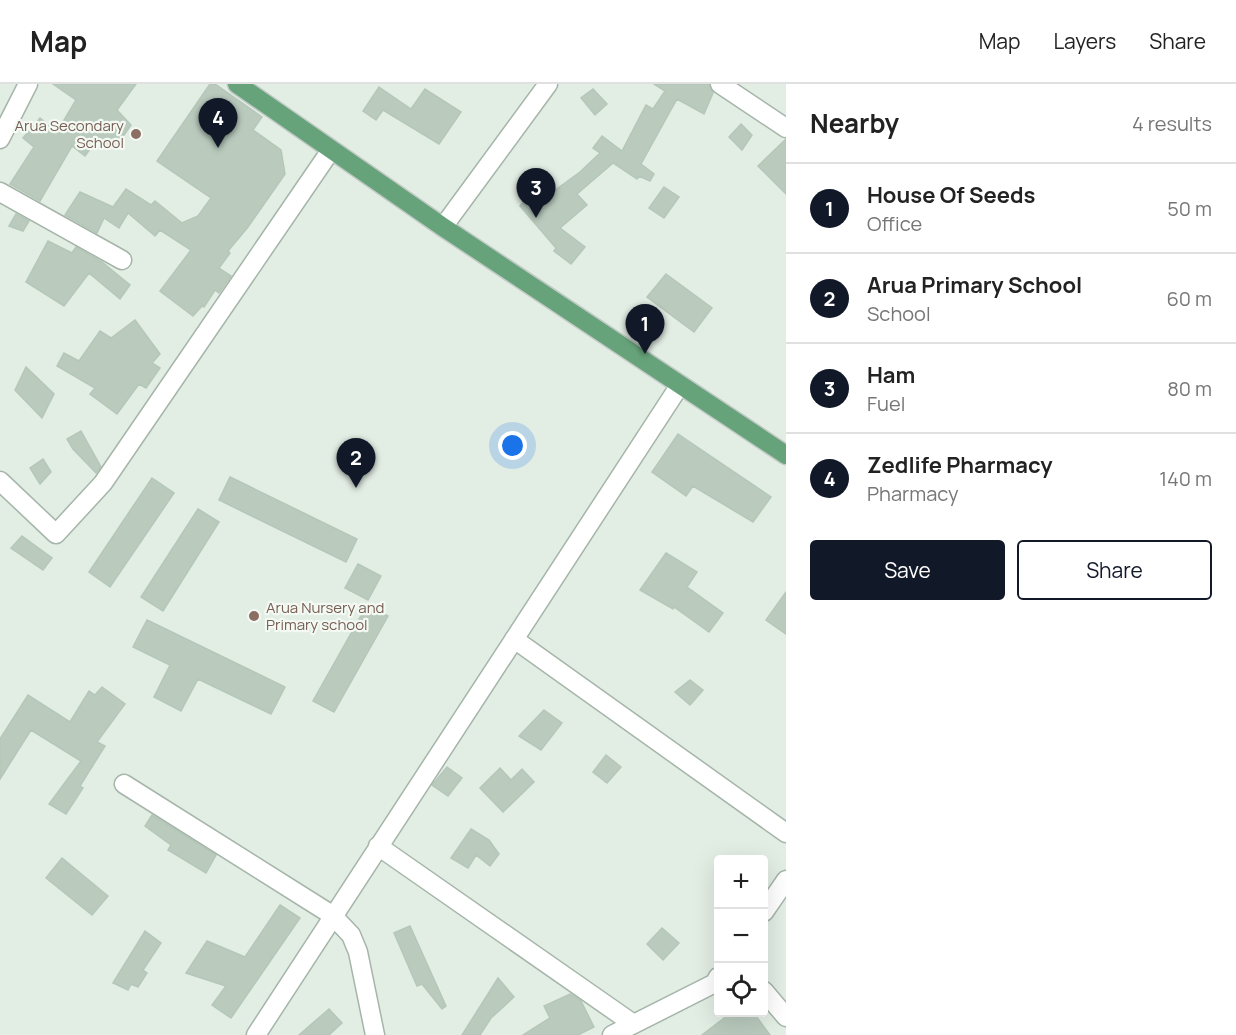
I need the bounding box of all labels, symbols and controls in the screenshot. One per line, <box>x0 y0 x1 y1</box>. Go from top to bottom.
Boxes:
text: Map <box>30 22 87 60</box>
text: Map <box>979 27 1020 55</box>
text: Layers <box>1053 27 1116 55</box>
text: Share <box>1149 27 1206 55</box>
pin: 4 <box>198 98 238 148</box>
text: Nearby <box>810 105 899 141</box>
text: 4 results <box>1132 110 1212 137</box>
place label: Arua Secondary School <box>15 115 124 153</box>
marker: Arua Secondary School <box>129 127 143 141</box>
pin: 3 <box>516 168 556 218</box>
text: House Of Seeds <box>867 180 1035 210</box>
text: 1 <box>825 195 834 222</box>
text: 50 m <box>1167 195 1212 222</box>
text: Office <box>867 210 922 237</box>
text: Arua Primary School <box>867 270 1082 300</box>
text: 2 <box>824 285 835 312</box>
text: 60 m <box>1166 285 1212 312</box>
text: School <box>867 300 931 327</box>
pin: 1 <box>626 304 664 354</box>
text: Ham <box>867 360 915 390</box>
text: 3 <box>824 375 835 402</box>
text: 80 m <box>1167 375 1212 402</box>
text: Fuel <box>867 390 905 417</box>
your location <box>498 431 527 460</box>
pin: 2 <box>336 438 376 488</box>
text: Zedlife Pharmacy <box>867 450 1053 480</box>
text: 4 <box>823 465 836 492</box>
text: 140 m <box>1159 465 1212 492</box>
text: Pharmacy <box>867 480 959 507</box>
button: Save <box>810 540 1005 600</box>
button: Share <box>1017 540 1212 600</box>
place label: Arua Nursery and Primary school <box>266 597 384 635</box>
marker: Arua Nursery and Primary school <box>247 609 261 623</box>
map controls <box>714 855 768 1017</box>
button: + <box>714 855 768 909</box>
button: − <box>714 909 768 963</box>
button: locate <box>714 963 768 1017</box>

